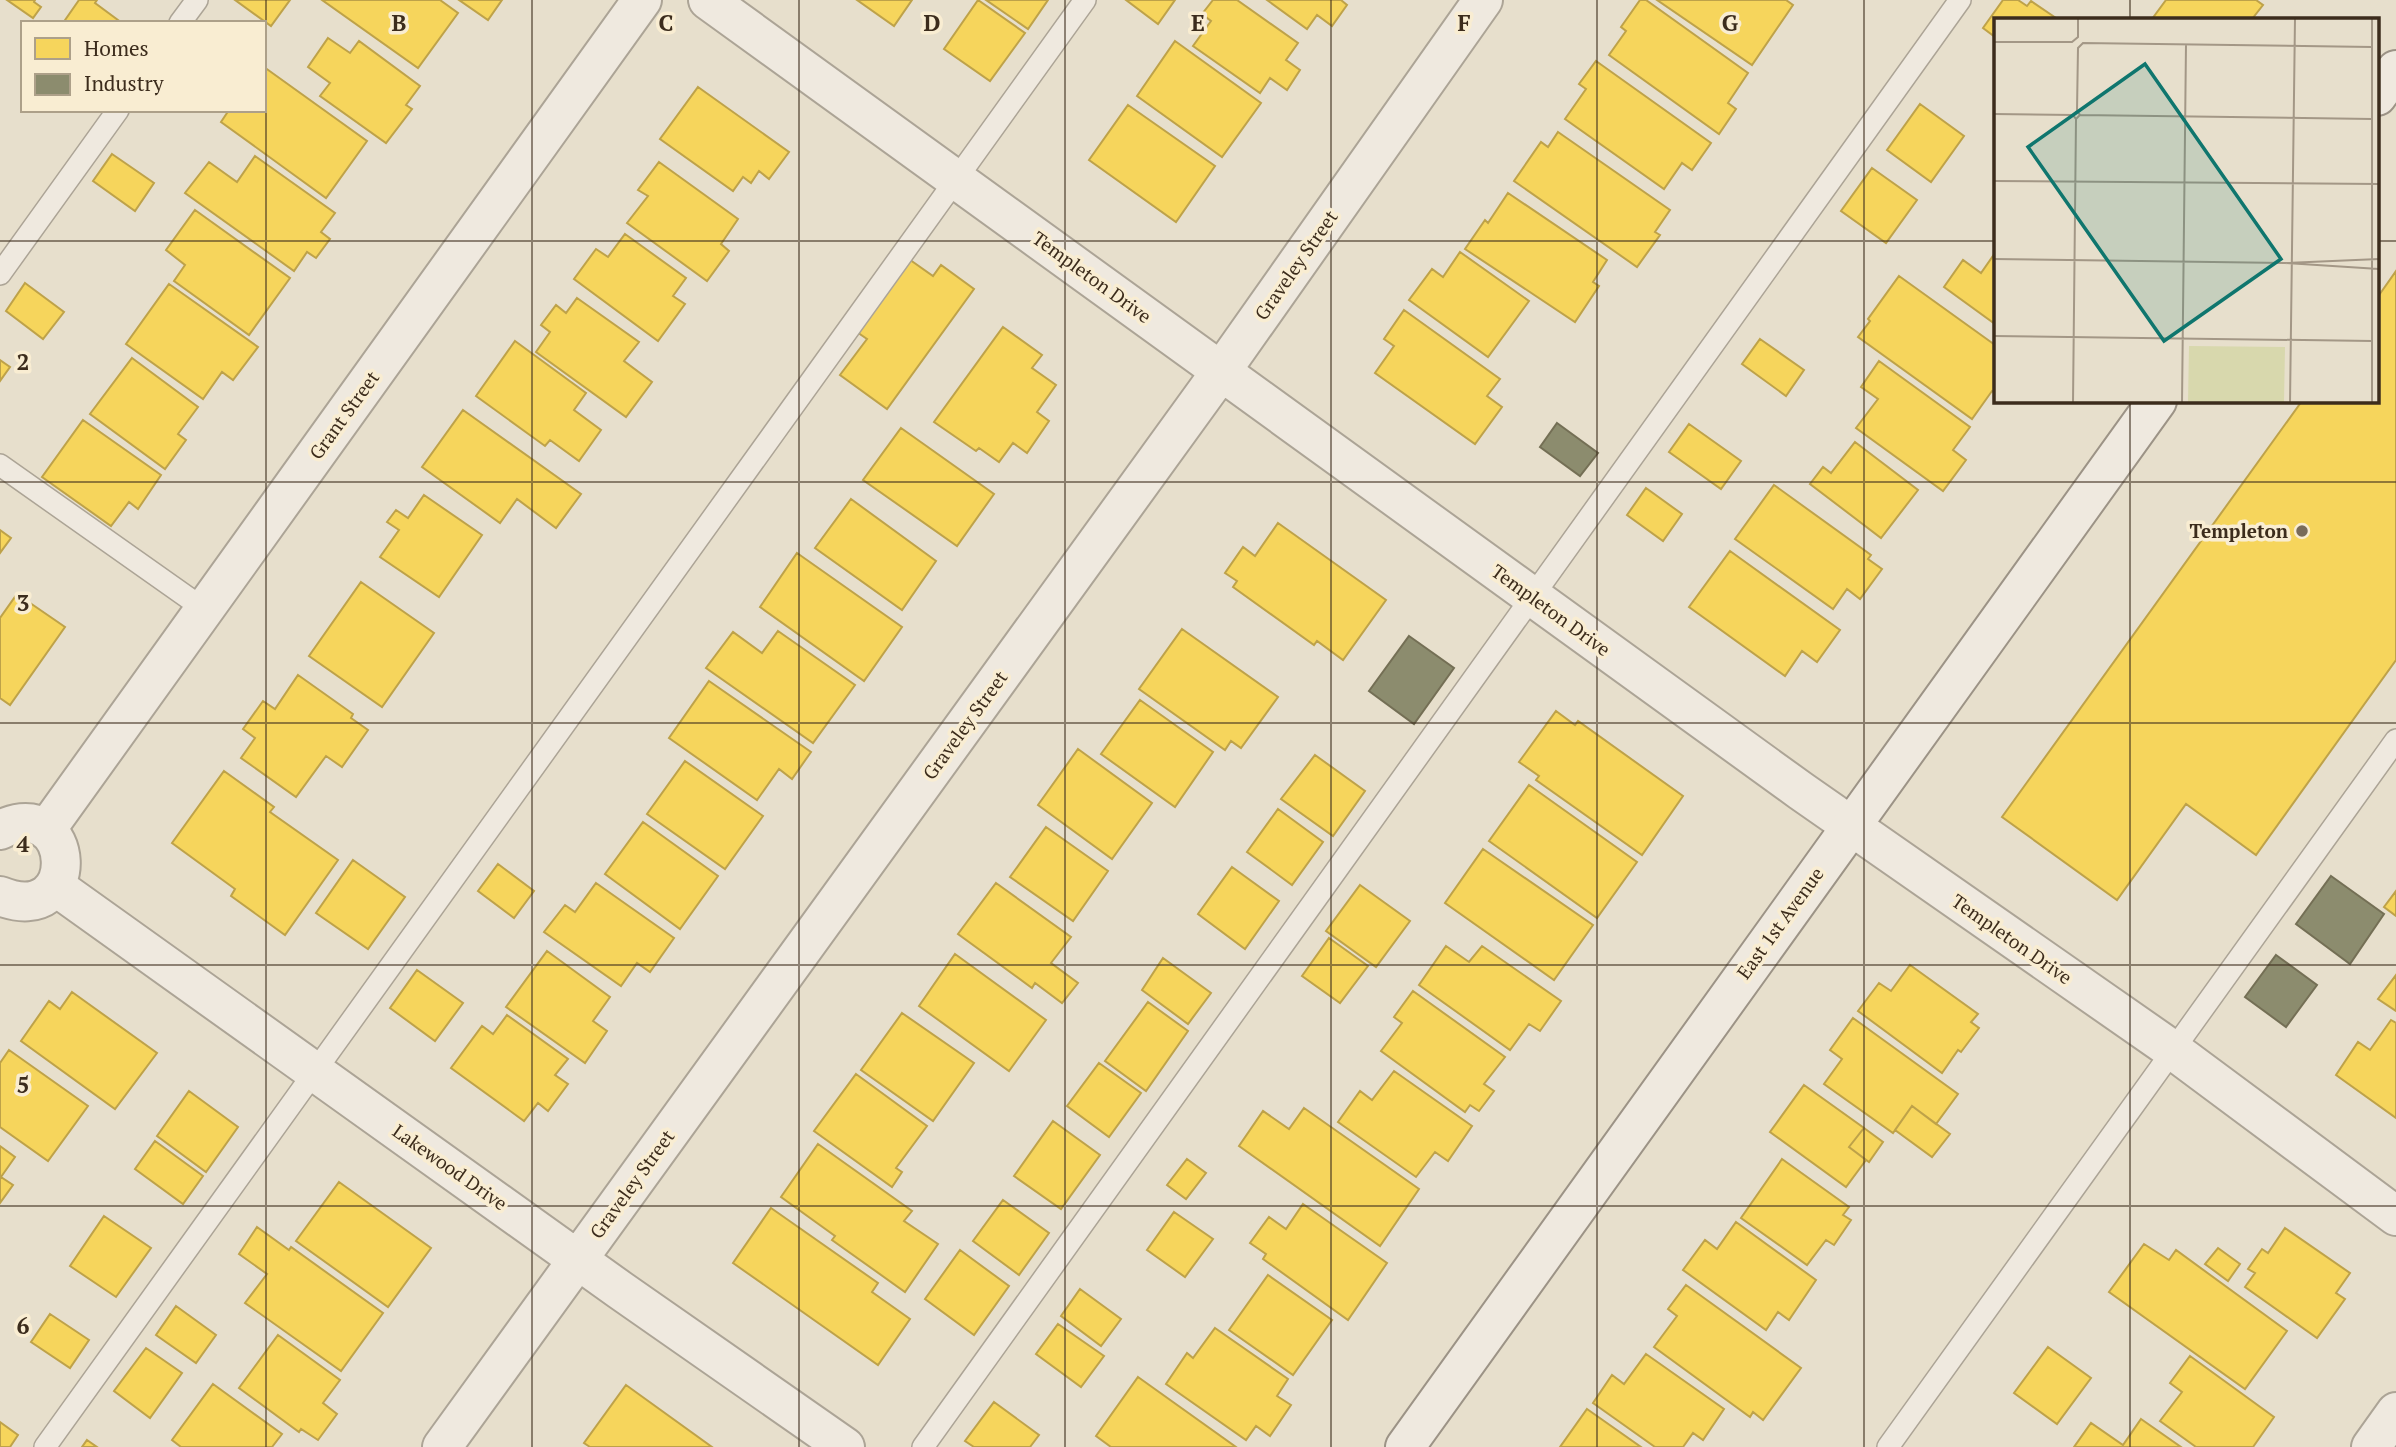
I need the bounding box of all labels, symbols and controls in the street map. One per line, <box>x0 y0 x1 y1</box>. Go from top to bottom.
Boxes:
text: B <box>392 7 407 38</box>
text: C <box>659 7 674 38</box>
text: D <box>924 7 941 38</box>
text: E <box>1191 7 1205 38</box>
text: F <box>1457 7 1471 38</box>
text: G <box>1722 7 1739 38</box>
inset map <box>1994 18 2378 402</box>
legend <box>21 21 266 112</box>
text: Homes <box>84 34 149 62</box>
text: Industry <box>84 69 164 97</box>
street label: Graveley Street <box>1248 205 1343 325</box>
street label: Templeton Drive <box>1028 225 1157 328</box>
text: 2 <box>17 346 30 377</box>
street label: Grant Street <box>303 365 384 464</box>
place label: Templeton <box>2189 518 2289 543</box>
marker: Templeton <box>2294 523 2310 539</box>
street label: Templeton Drive <box>1487 558 1616 661</box>
text: 3 <box>17 587 30 618</box>
street label: Graveley Street <box>917 665 1013 784</box>
text: 4 <box>17 828 30 859</box>
street label: East 1st Avenue <box>1731 862 1829 984</box>
street label: Templeton Drive <box>1947 888 2077 989</box>
text: 5 <box>17 1069 30 1100</box>
street label: Lakewood Drive <box>388 1118 512 1215</box>
street label: Graveley Street <box>584 1124 680 1243</box>
text: 6 <box>17 1310 30 1341</box>

